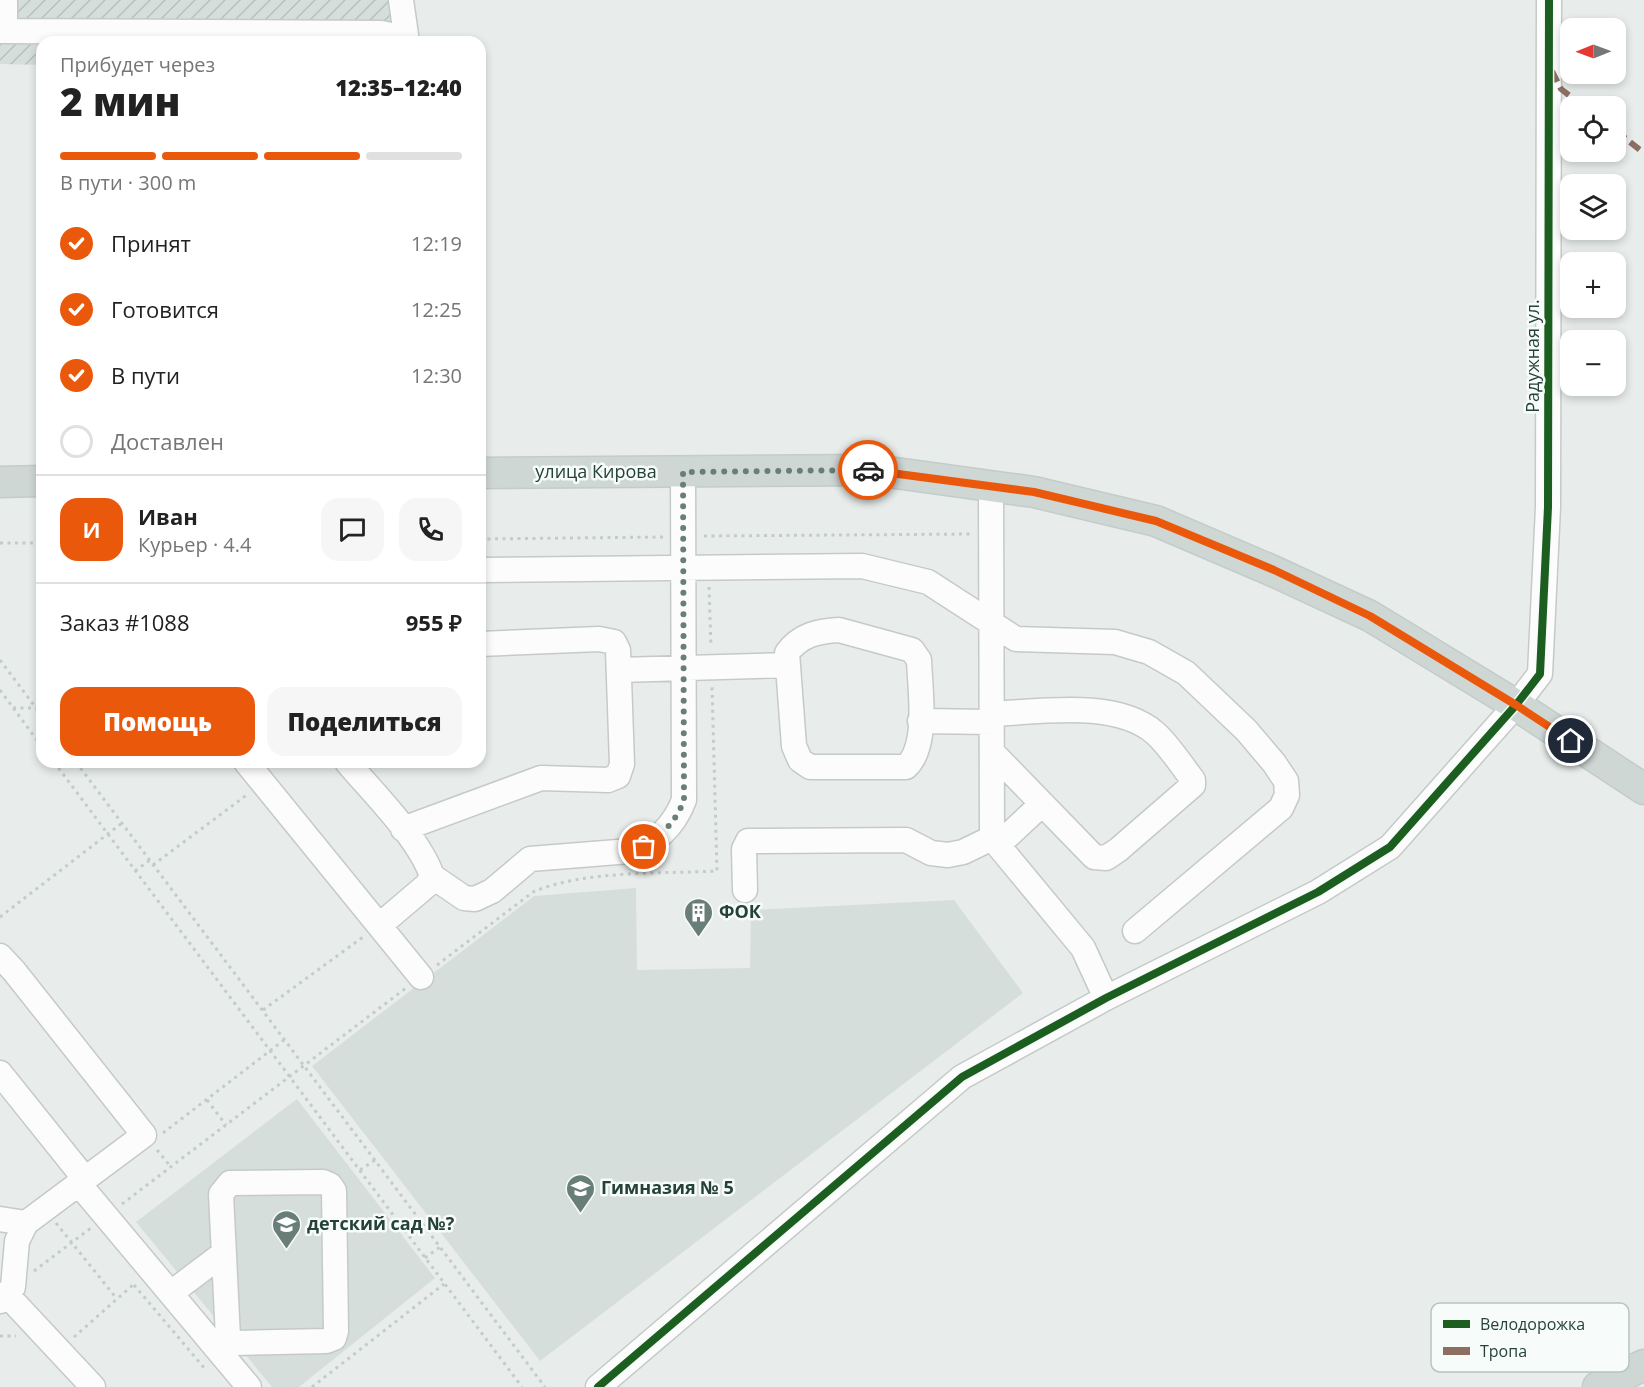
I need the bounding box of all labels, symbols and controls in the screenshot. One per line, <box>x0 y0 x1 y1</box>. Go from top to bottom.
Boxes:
north arrow <box>1560 18 1626 84</box>
map controls <box>1560 18 1626 396</box>
text: Прибудет через <box>60 51 215 78</box>
text: 12:35–12:40 <box>335 72 462 102</box>
text: 2 мин <box>60 74 180 127</box>
button: locate <box>1560 96 1626 162</box>
text: В пути · 300 m <box>60 169 196 196</box>
button: layers <box>1560 174 1626 240</box>
icon: check <box>60 227 93 260</box>
text: Принят <box>111 228 191 258</box>
text: 12:19 <box>411 230 462 257</box>
button: + <box>1560 252 1626 318</box>
icon: check <box>60 293 93 326</box>
text: Готовится <box>111 294 219 324</box>
text: 12:25 <box>411 296 462 323</box>
street label: Радужная ул. <box>1520 299 1544 413</box>
button: − <box>1560 330 1626 396</box>
icon: check <box>60 359 93 392</box>
text: В пути <box>111 360 180 390</box>
text: 12:30 <box>411 362 462 389</box>
text: Доставлен <box>111 426 224 456</box>
courier <box>838 440 898 500</box>
icon: car <box>852 454 885 487</box>
street label: улица Кирова <box>535 459 657 483</box>
button: chat <box>321 498 384 561</box>
button: phone <box>399 498 462 561</box>
text: Иван <box>138 501 198 531</box>
text: И <box>82 514 101 544</box>
text: Курьер · 4.4 <box>138 531 252 558</box>
text: Заказ #1088 <box>60 607 190 637</box>
text: 955 ₽ <box>406 607 462 637</box>
button: Помощь <box>60 687 255 756</box>
button: Поделиться <box>267 687 462 756</box>
pin <box>1545 715 1596 766</box>
icon: home <box>1554 724 1587 757</box>
pin <box>618 821 669 872</box>
icon: bag <box>627 830 660 863</box>
building icon: ФОК <box>682 896 714 938</box>
place label: ФОК <box>719 899 762 923</box>
school or university icon: Гимназия № 5 <box>564 1172 596 1214</box>
place label: Гимназия № 5 <box>601 1175 734 1199</box>
school or university icon: детский сад №? <box>270 1208 302 1250</box>
place label: детский сад №? <box>307 1211 455 1235</box>
legend <box>1431 1303 1629 1372</box>
text: Велодорожка <box>1480 1313 1585 1335</box>
text: Тропа <box>1480 1340 1527 1362</box>

